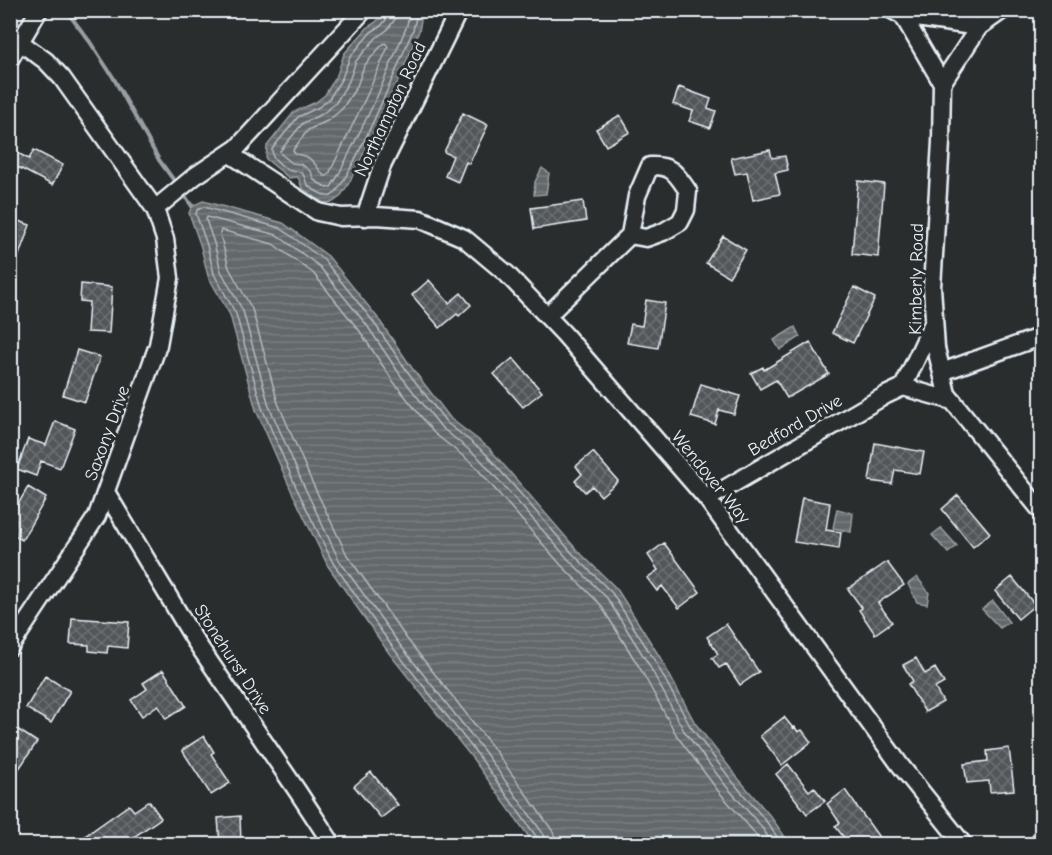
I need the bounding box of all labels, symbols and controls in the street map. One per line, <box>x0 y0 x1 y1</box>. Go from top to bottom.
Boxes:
street label: Northampton Road <box>350 39 431 180</box>
street label: Kimberly Road <box>905 223 928 335</box>
street label: Saxony Drive <box>81 383 134 484</box>
street label: Bedford Drive <box>745 390 846 461</box>
street label: Wendover Way <box>667 427 755 529</box>
street label: Stonehurst Drive <box>189 601 276 718</box>

